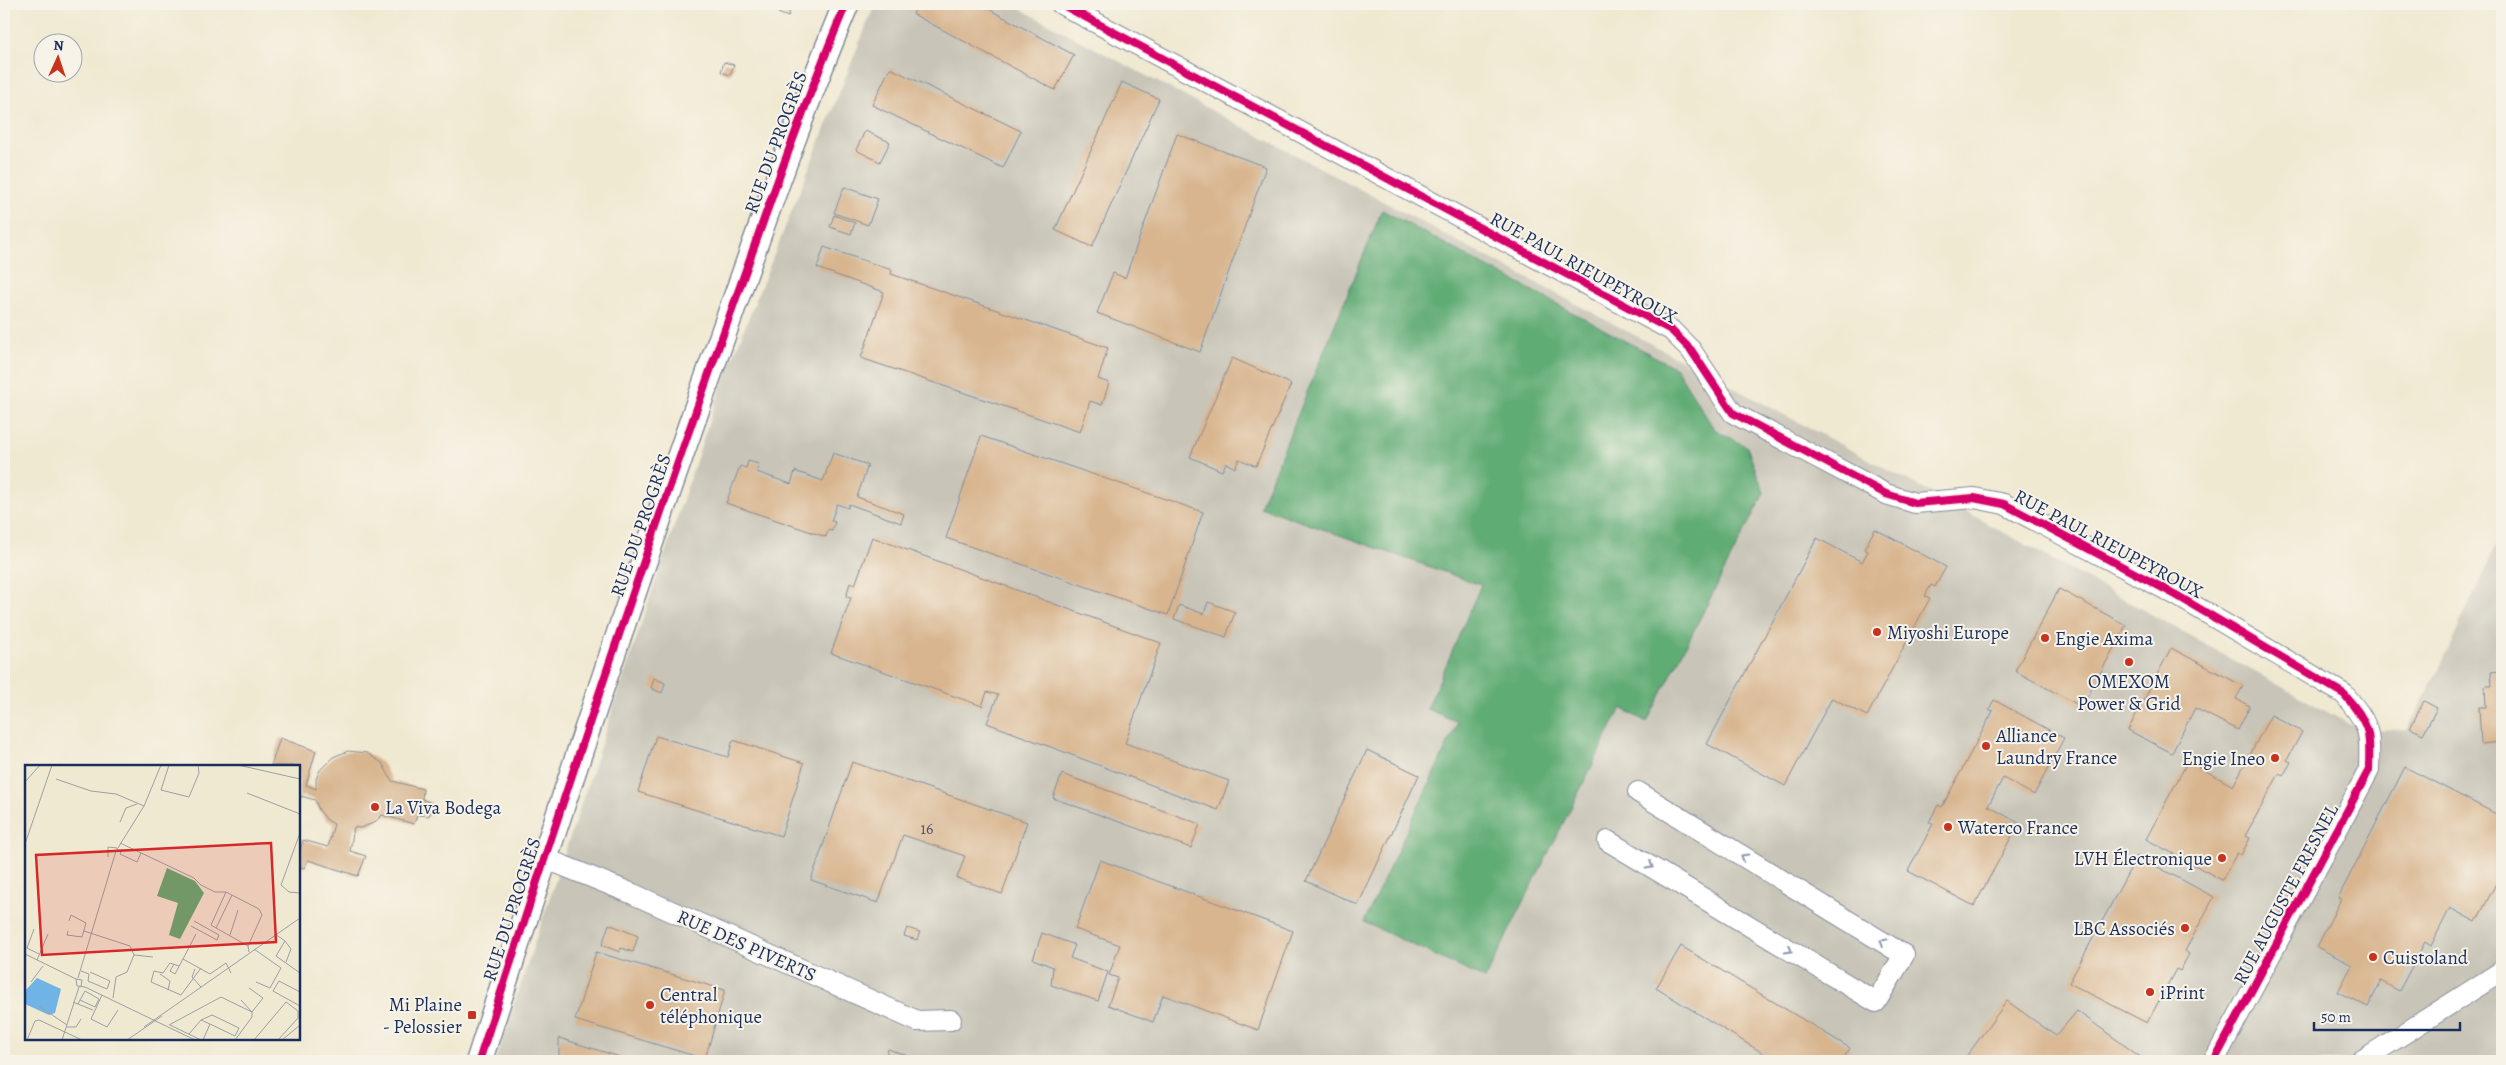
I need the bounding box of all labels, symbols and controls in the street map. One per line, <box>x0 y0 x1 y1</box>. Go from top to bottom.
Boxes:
north arrow <box>32 32 82 82</box>
text: N <box>53 36 64 55</box>
street label: RUE DU PROGRÈS <box>738 67 814 217</box>
street label: RUE PAUL RIEUPEYROUX <box>1485 206 1682 330</box>
street label: RUE DU PROGRÈS <box>604 450 678 600</box>
street label: RUE PAUL RIEUPEYROUX <box>2010 483 2208 605</box>
place label: Miyoshi Europe <box>1887 620 2009 646</box>
marker: Miyoshi Europe <box>1871 626 1883 638</box>
place label: Engie Axima <box>2055 626 2154 652</box>
marker: Engie Axima <box>2039 632 2051 644</box>
marker: OMEXOM Power & Grid <box>2123 656 2135 668</box>
place label: OMEXOM Power & Grid <box>2077 669 2182 717</box>
place label: Alliance Laundry France <box>1995 723 2117 771</box>
marker: Alliance Laundry France <box>1980 740 1992 752</box>
place label: Engie Ineo <box>2182 746 2265 772</box>
marker: Engie Ineo <box>2269 752 2281 764</box>
inset map <box>25 765 300 1040</box>
place label: La Viva Bodega <box>385 795 502 821</box>
street label: RUE AUGUSTE FRESNEL <box>2227 799 2345 989</box>
marker: La Viva Bodega <box>369 801 381 813</box>
place label: Waterco France <box>1957 815 2078 841</box>
house number: 16 <box>921 818 933 840</box>
marker: Waterco France <box>1942 821 1954 833</box>
street label: RUE DU PROGRÈS <box>476 834 547 985</box>
place label: LVH Électronique <box>2074 846 2212 872</box>
marker: LVH Électronique <box>2216 852 2228 864</box>
one-way arrow <box>1740 854 1749 864</box>
one-way arrow <box>1645 859 1654 869</box>
street label: RUE DES PIVERTS <box>673 904 820 988</box>
place label: LBC Associés <box>2073 916 2175 942</box>
marker: LBC Associés <box>2179 922 2191 934</box>
one-way arrow <box>1879 939 1888 949</box>
one-way arrow <box>1784 943 1793 953</box>
place label: Cuistoland <box>2383 945 2469 971</box>
marker: Cuistoland <box>2367 951 2379 963</box>
place label: iPrint <box>2160 980 2205 1006</box>
place label: Central téléphonique <box>660 982 762 1030</box>
marker: iPrint <box>2144 986 2156 998</box>
place label: Mi Plaine - Pelossier <box>383 992 462 1040</box>
marker: Central téléphonique <box>644 999 656 1011</box>
scale bar <box>2314 1000 2460 1032</box>
text: 50 m <box>2321 1007 2351 1027</box>
marker: Mi Plaine - Pelossier <box>466 1009 478 1021</box>

